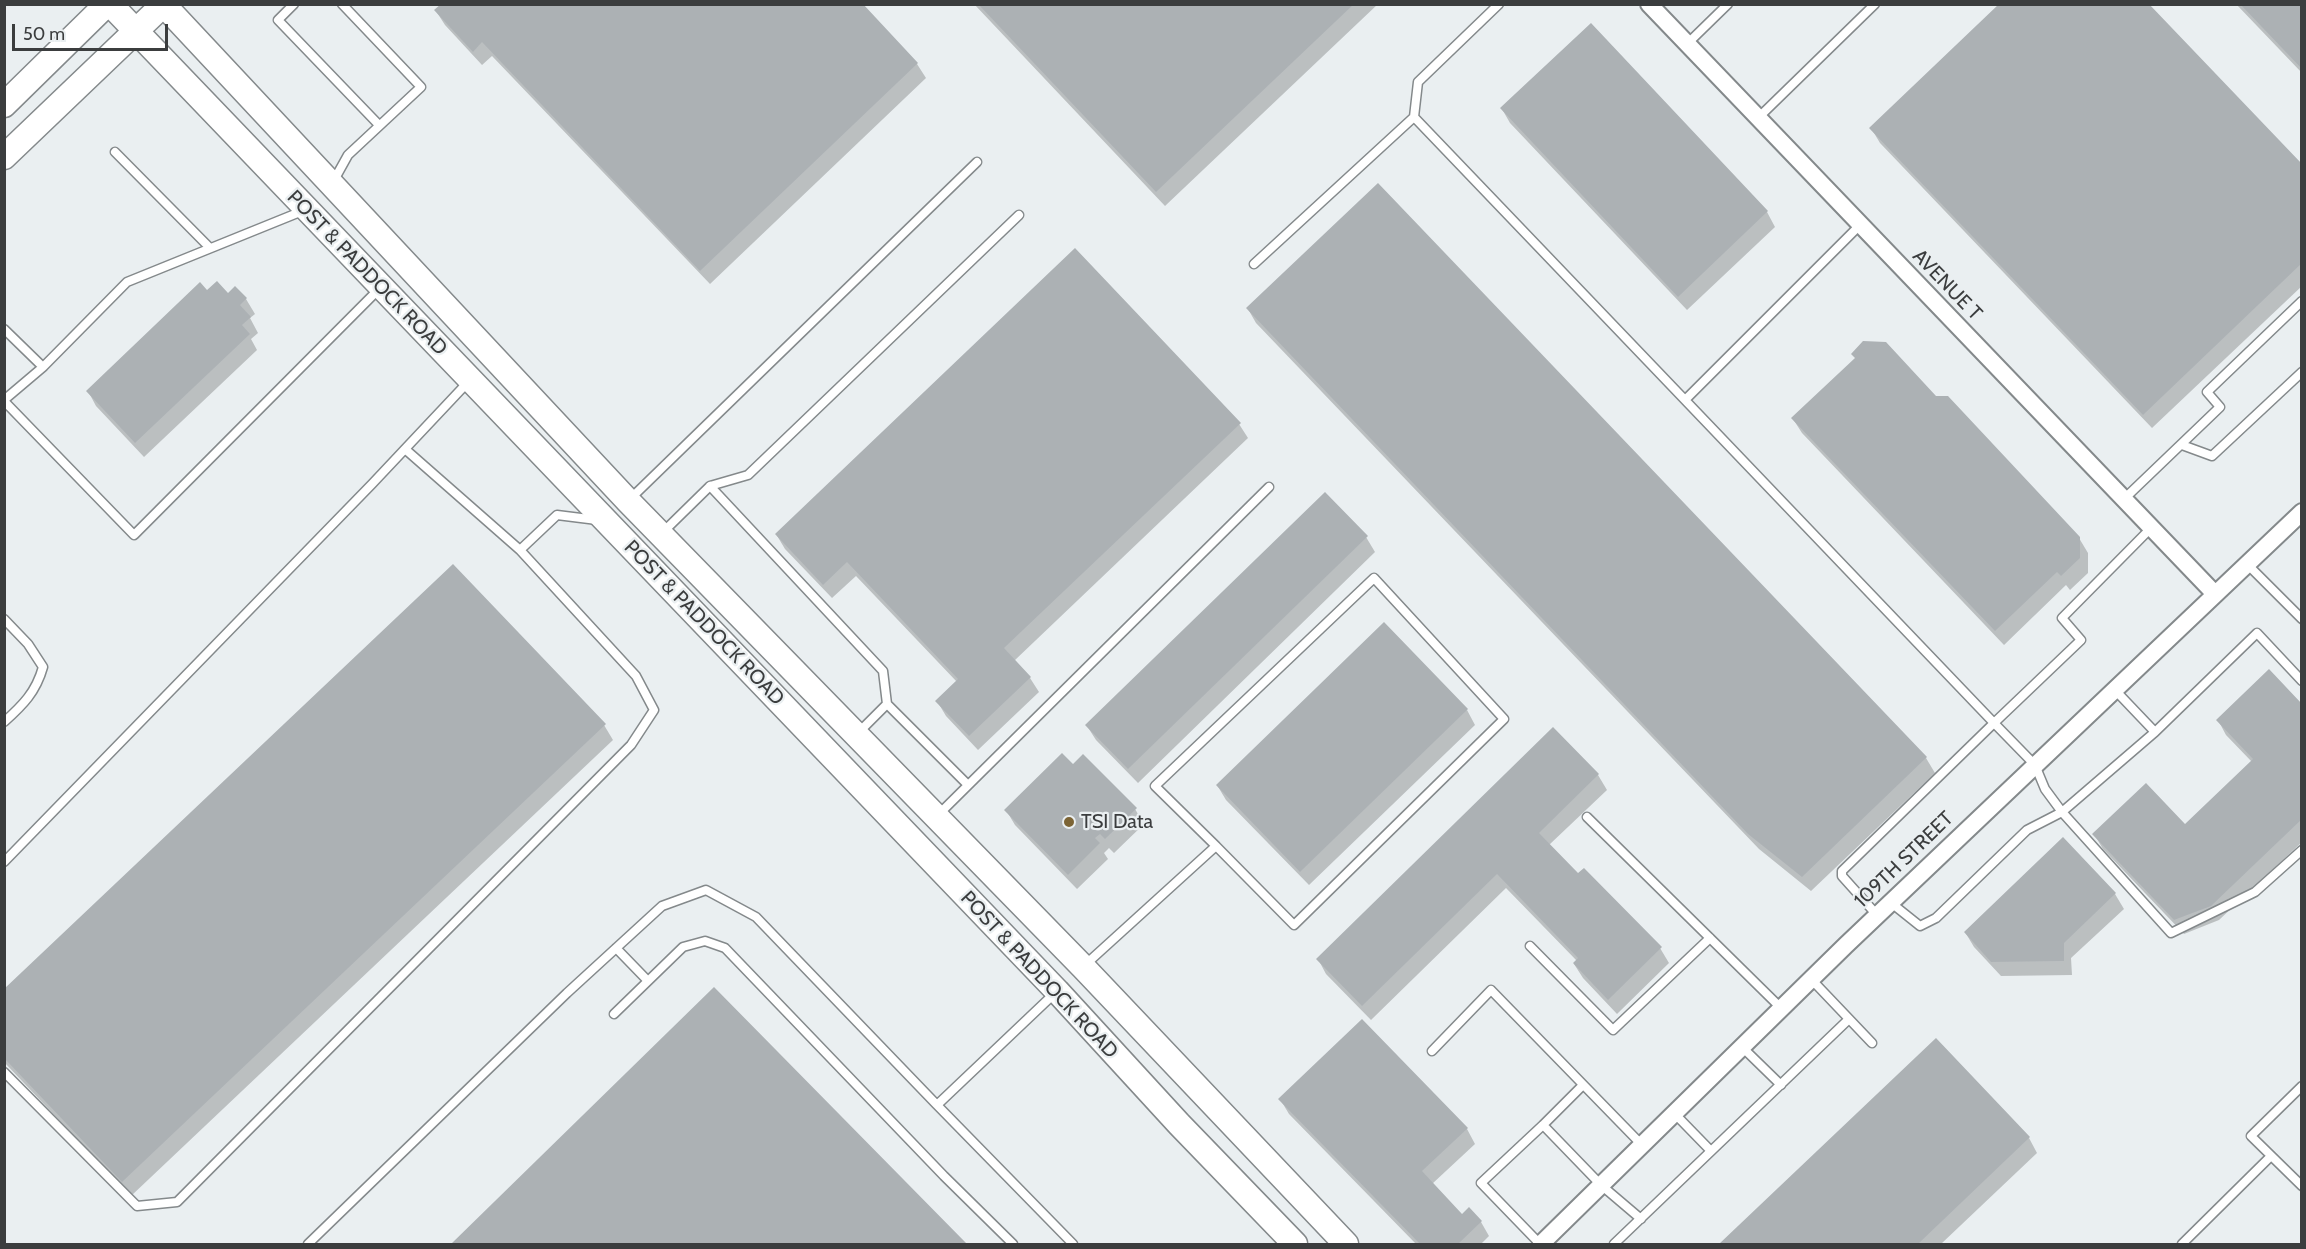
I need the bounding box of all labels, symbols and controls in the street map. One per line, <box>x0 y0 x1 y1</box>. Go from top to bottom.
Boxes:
scale bar <box>15 12 171 50</box>
text: 50 m <box>23 23 65 45</box>
street label: POST & PADDOCK ROAD <box>282 186 452 360</box>
street label: AVENUE T <box>1907 245 1987 325</box>
street label: POST & PADDOCK ROAD <box>619 536 789 710</box>
street label: 109TH STREET <box>1850 807 1958 913</box>
place label: TSI Data <box>1081 810 1153 834</box>
marker: TSI Data <box>1062 815 1076 829</box>
street label: POST & PADDOCK ROAD <box>955 886 1123 1064</box>

